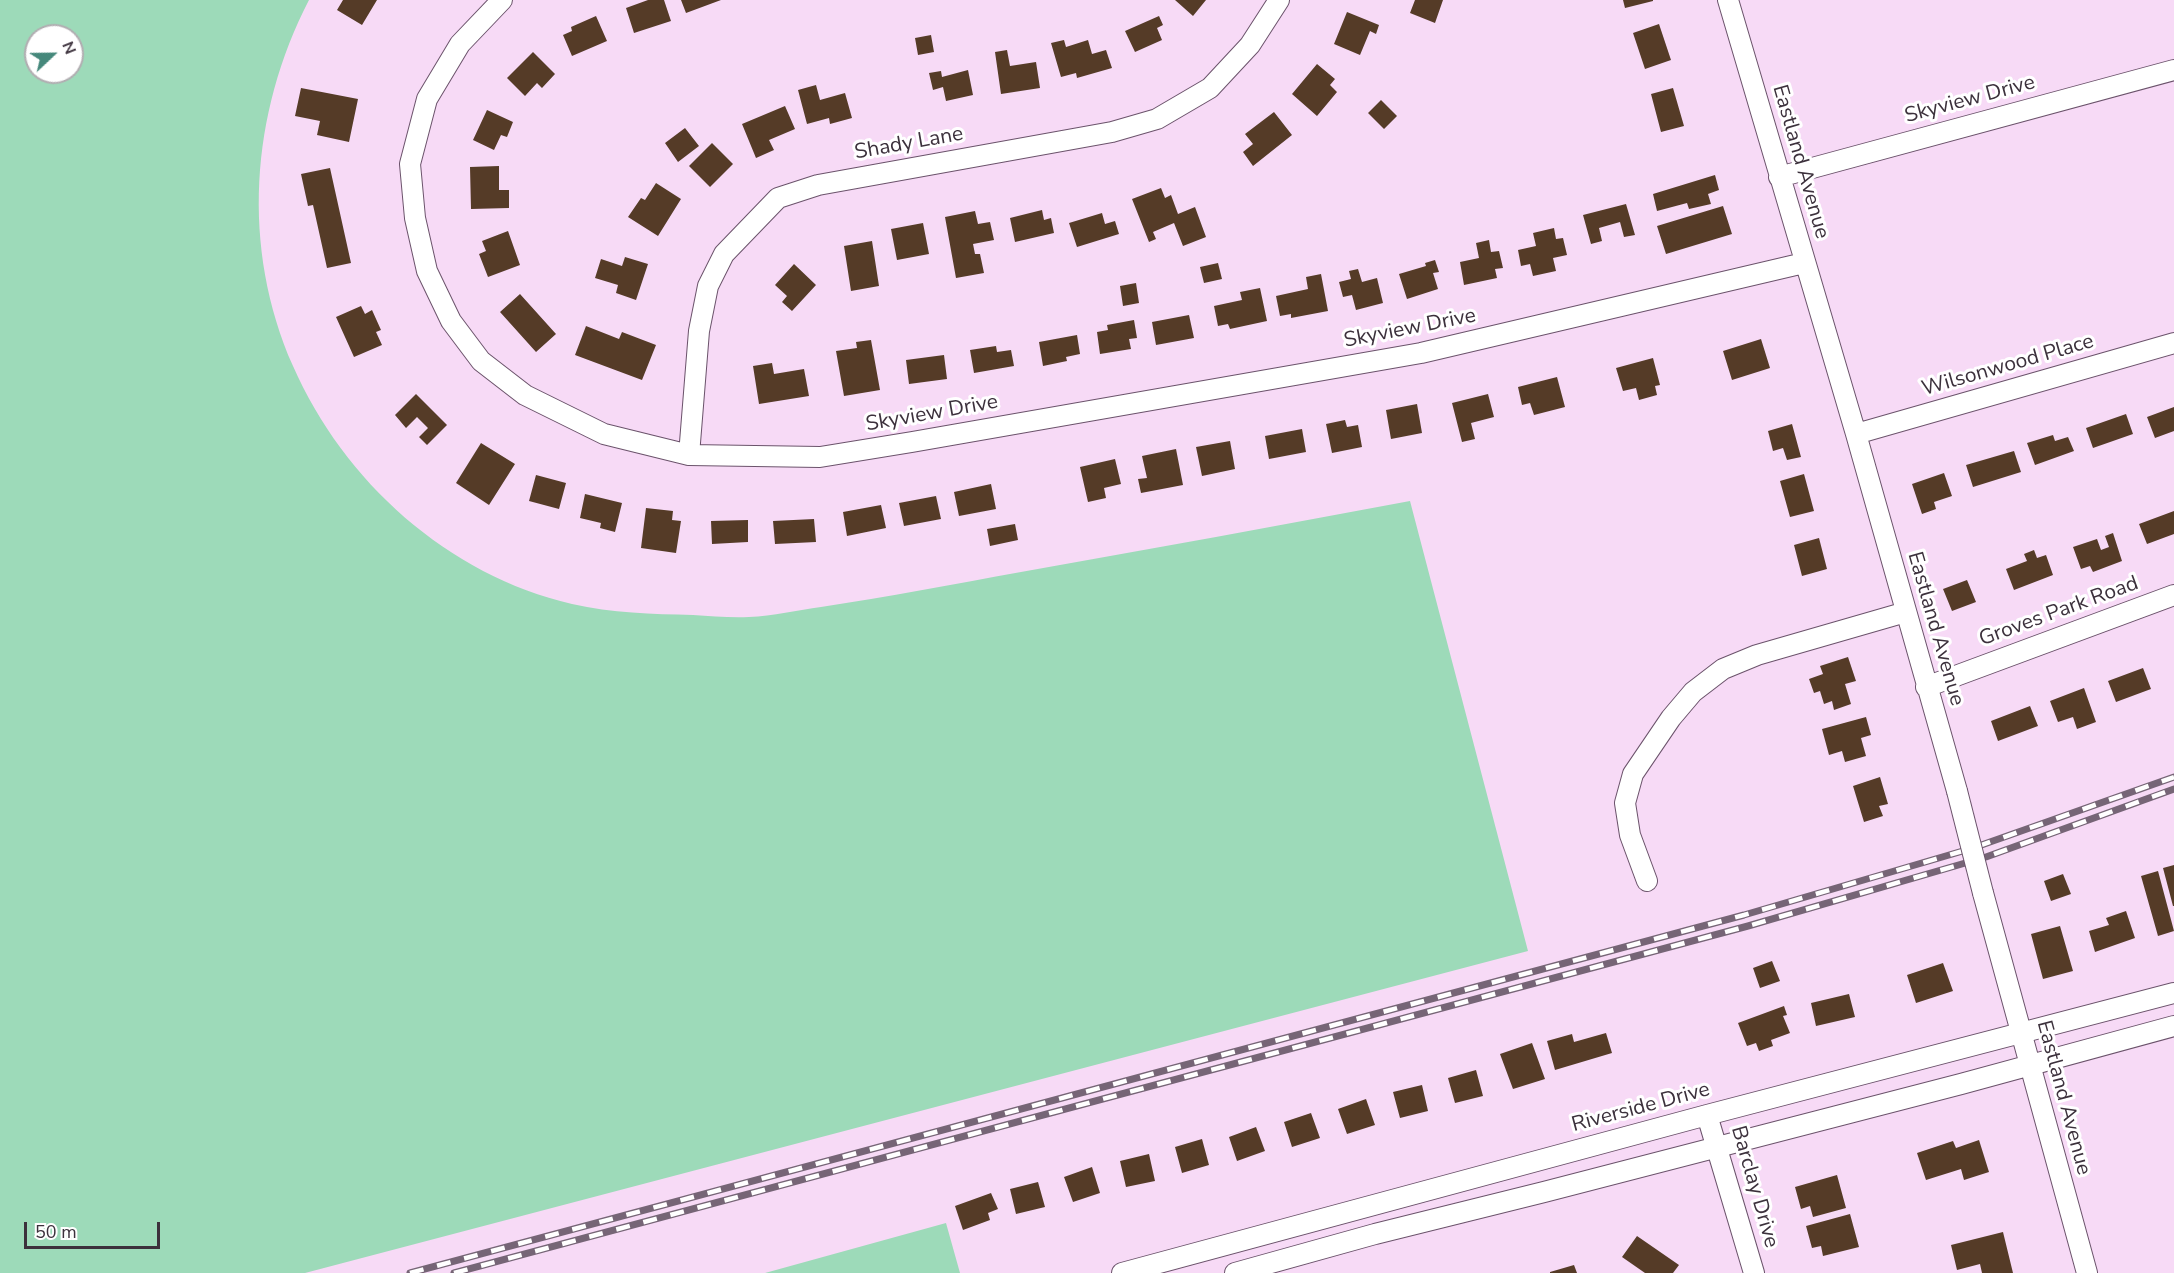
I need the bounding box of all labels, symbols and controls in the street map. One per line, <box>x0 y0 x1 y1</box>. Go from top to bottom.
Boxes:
north arrow <box>24 24 84 84</box>
text: N <box>56 38 81 58</box>
street label: Skyview Drive <box>1902 71 2038 129</box>
street label: Eastland Avenue <box>1766 82 1834 242</box>
street label: Shady Lane <box>853 122 965 166</box>
street label: Skyview Drive <box>1342 304 1478 354</box>
street label: Wilsonwood Place <box>1919 329 2097 403</box>
street label: Skyview Drive <box>864 390 1000 438</box>
street label: Eastland Avenue <box>1901 549 1969 709</box>
street label: Groves Park Road <box>1976 571 2142 653</box>
street label: Eastland Avenue <box>2030 1018 2096 1178</box>
street label: Riverside Drive <box>1569 1077 1713 1139</box>
street label: Barclay Drive <box>1725 1123 1783 1251</box>
scale bar <box>27 1210 164 1248</box>
text: 50 m <box>35 1220 77 1244</box>

